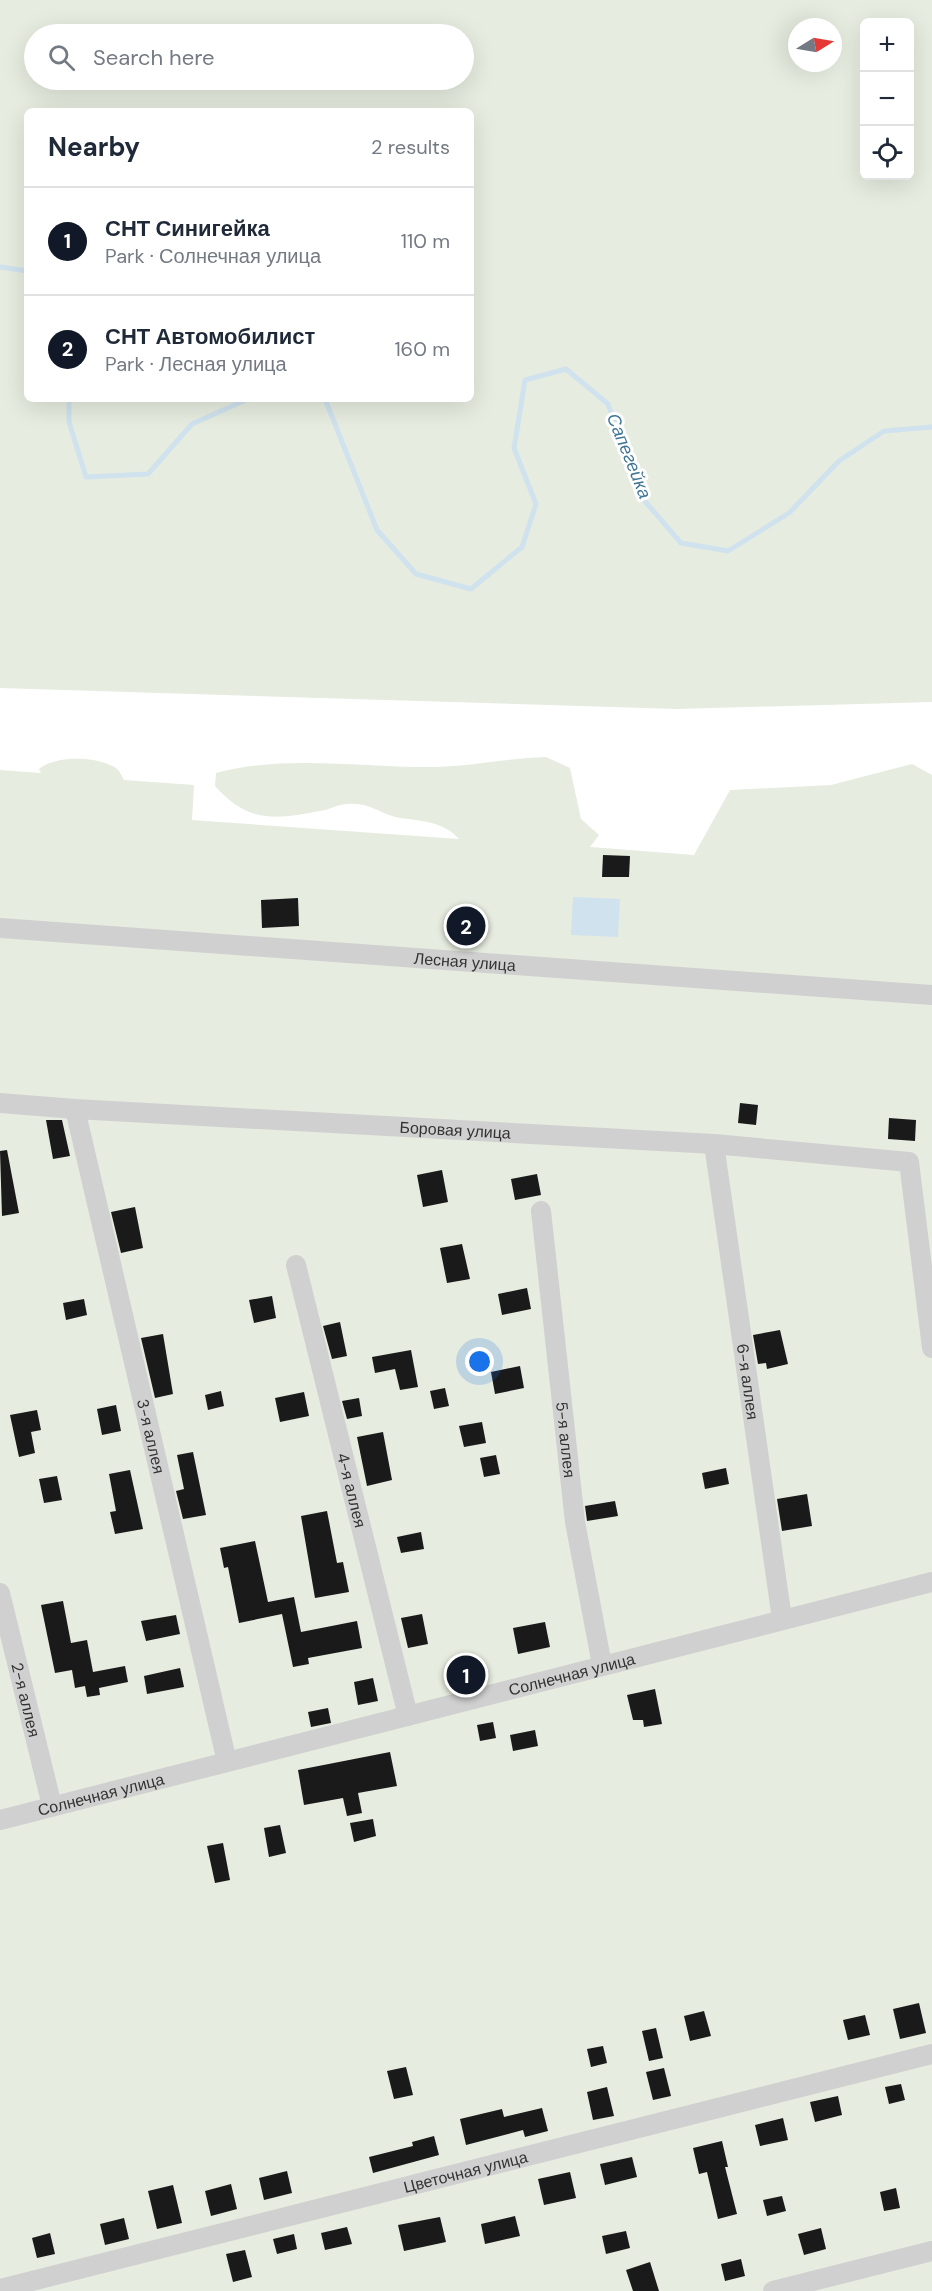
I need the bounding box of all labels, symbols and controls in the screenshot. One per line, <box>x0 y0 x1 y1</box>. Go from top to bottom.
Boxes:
north arrow <box>788 18 842 72</box>
map controls <box>860 18 914 180</box>
button: + <box>860 18 914 72</box>
search box <box>24 24 474 90</box>
icon: search <box>45 41 78 74</box>
text: Search here <box>93 43 214 72</box>
button: − <box>860 72 914 126</box>
button: locate <box>860 126 914 180</box>
text: Nearby <box>48 130 140 164</box>
text: 2 results <box>371 134 450 160</box>
text: СНТ Синигейка <box>105 214 270 243</box>
text: 1 <box>64 228 71 254</box>
text: 110 m <box>401 228 450 254</box>
text: Park · Солнечная улица <box>105 243 321 269</box>
text: СНТ Автомобилист <box>105 322 315 351</box>
text: 2 <box>62 336 73 362</box>
text: 160 m <box>394 336 450 362</box>
text: Park · Лесная улица <box>105 351 287 377</box>
water label: Сапегейка <box>601 410 657 502</box>
pin: 2 <box>446 904 486 948</box>
street label: Лесная улица <box>413 947 517 976</box>
street label: Боровая улица <box>399 1116 511 1143</box>
street label: 6-я аллея <box>732 1342 764 1421</box>
your location <box>465 1347 494 1376</box>
street label: 3-я аллея <box>132 1397 170 1476</box>
street label: 5-я аллея <box>551 1400 581 1479</box>
street label: 4-я аллея <box>333 1451 371 1530</box>
street label: Солнечная улица <box>506 1648 637 1700</box>
pin: 1 <box>446 1652 486 1698</box>
street label: 2-я аллея <box>7 1660 45 1739</box>
street label: Солнечная улица <box>35 1768 166 1820</box>
street label: Цветочная улица <box>401 2146 530 2197</box>

